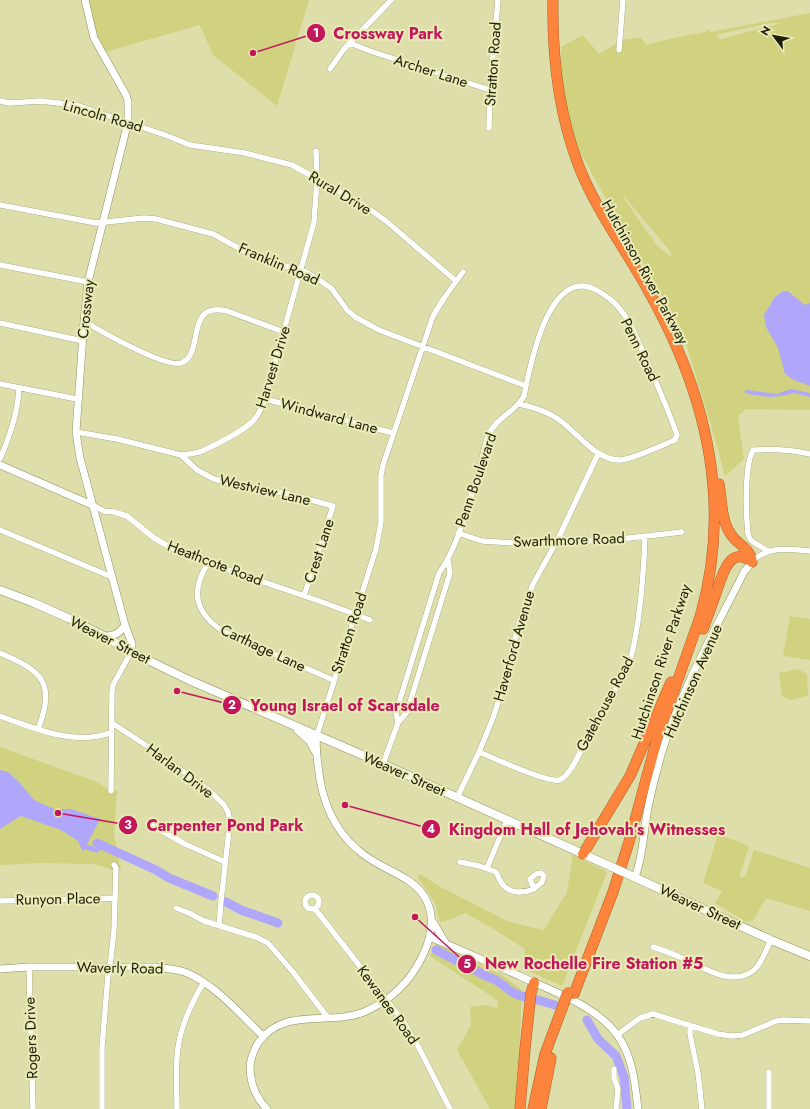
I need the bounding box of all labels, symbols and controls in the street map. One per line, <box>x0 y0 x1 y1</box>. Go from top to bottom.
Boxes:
north arrow <box>754 16 794 56</box>
callout: Crossway Park <box>306 19 451 47</box>
street label: Stratton Road <box>479 21 507 107</box>
text: Crossway Park <box>333 22 443 45</box>
text: N <box>756 23 775 39</box>
text: 1 <box>313 24 319 42</box>
street label: Archer Lane <box>391 49 471 93</box>
street label: Lincoln Road <box>61 94 145 138</box>
street label: Rural Drive <box>304 166 376 221</box>
street label: Hutchinson River Parkway <box>596 196 694 349</box>
street label: Franklin Road <box>235 237 323 291</box>
street label: Crossway <box>72 278 100 340</box>
street label: Penn Road <box>615 315 665 385</box>
street label: Harvest Drive <box>250 323 296 411</box>
street label: Windward Lane <box>278 392 381 440</box>
street label: Penn Boulevard <box>450 430 502 530</box>
street label: Westview Lane <box>217 469 313 511</box>
street label: Crest Lane <box>298 516 340 586</box>
street label: Swarthmore Road <box>513 527 625 553</box>
street label: Heathcote Road <box>164 535 266 591</box>
street label: Hutchinson River Parkway <box>625 581 697 743</box>
street label: Haverford Avenue <box>488 588 540 704</box>
street label: Stratton Road <box>326 590 372 676</box>
street label: Weaver Street <box>66 610 155 670</box>
street label: Carthage Lane <box>217 619 309 677</box>
street label: Hutchinson Avenue <box>658 620 728 741</box>
street label: Gatehouse Road <box>571 653 639 755</box>
callout: Young Israel of Scarsdale <box>222 691 447 719</box>
text: Young Israel of Scarsdale <box>249 694 440 717</box>
text: 2 <box>228 696 236 714</box>
street label: Harlan Drive <box>142 738 219 804</box>
street label: Weaver Street <box>359 746 449 802</box>
callout: Carpenter Pond Park <box>118 811 311 839</box>
text: Carpenter Pond Park <box>146 814 304 837</box>
callout: Kingdom Hall of Jehovah’s Witnesses <box>421 815 733 843</box>
text: 3 <box>124 816 132 834</box>
text: Kingdom Hall of Jehovah’s Witnesses <box>449 818 725 841</box>
text: 4 <box>427 820 435 838</box>
street label: Weaver Street <box>655 878 745 936</box>
street label: Runyon Place <box>15 887 101 911</box>
callout: New Rochelle Fire Station #5 <box>457 950 711 978</box>
text: New Rochelle Fire Station #5 <box>485 952 703 975</box>
text: 5 <box>463 955 471 973</box>
street label: Waverly Road <box>76 956 164 980</box>
street label: Kewanee Road <box>352 961 424 1049</box>
street label: Rogers Drive <box>19 996 43 1079</box>

